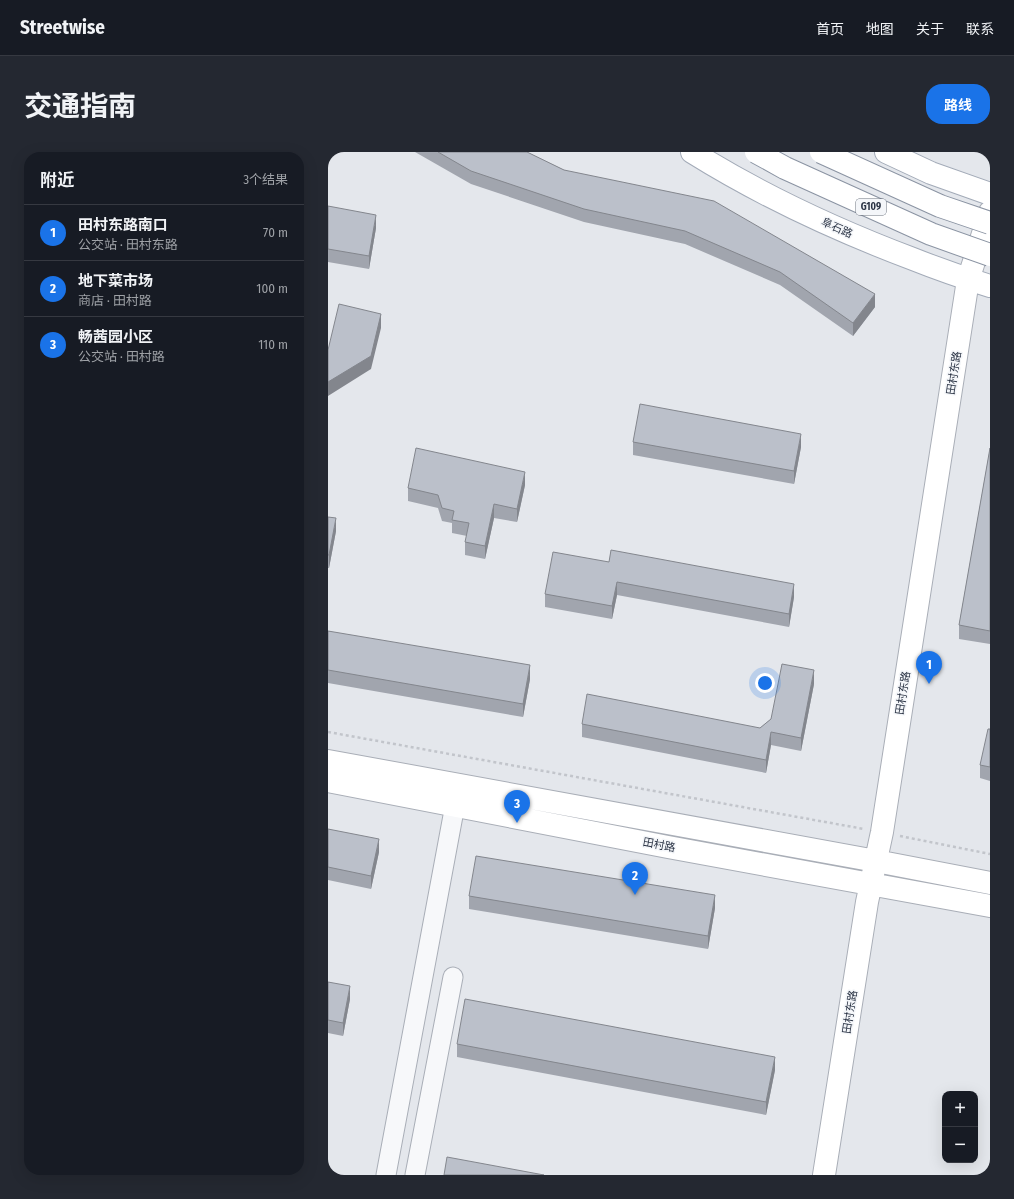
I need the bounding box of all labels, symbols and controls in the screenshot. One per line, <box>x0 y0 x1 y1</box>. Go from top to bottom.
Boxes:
text: Streetwise <box>20 16 105 39</box>
text: 首页 <box>816 21 844 38</box>
text: 地图 <box>866 21 894 38</box>
text: 关于 <box>916 21 944 38</box>
text: 联系 <box>966 21 994 38</box>
button: 路线 <box>926 84 990 124</box>
text: 交通指南 <box>24 90 136 123</box>
text: 附近 <box>40 170 74 191</box>
text: 3个结果 <box>243 172 288 187</box>
road number: G109 <box>856 199 886 215</box>
street label: 阜石路 <box>819 215 855 241</box>
text: 田村东路南口 <box>78 216 168 234</box>
text: 1 <box>50 225 56 240</box>
text: 70 m <box>263 225 288 240</box>
text: 公交站 · 田村东路 <box>78 237 178 252</box>
text: 地下菜市场 <box>78 272 153 290</box>
text: 2 <box>50 281 56 296</box>
text: 100 m <box>256 281 288 296</box>
text: 商店 · 田村路 <box>78 293 152 308</box>
text: 畅茜园小区 <box>78 328 153 346</box>
text: 3 <box>50 337 56 352</box>
text: 110 m <box>258 337 288 352</box>
text: 公交站 · 田村路 <box>78 349 165 364</box>
street label: 田村东路 <box>944 350 964 396</box>
pin: 1 <box>916 651 942 684</box>
street label: 田村东路 <box>893 670 913 716</box>
your location <box>755 673 775 693</box>
pin: 3 <box>504 790 530 823</box>
street label: 田村路 <box>642 835 676 855</box>
pin: 2 <box>622 862 648 895</box>
street label: 田村东路 <box>840 989 860 1035</box>
map controls <box>942 1091 978 1163</box>
button: + <box>942 1091 978 1127</box>
button: − <box>942 1127 978 1163</box>

